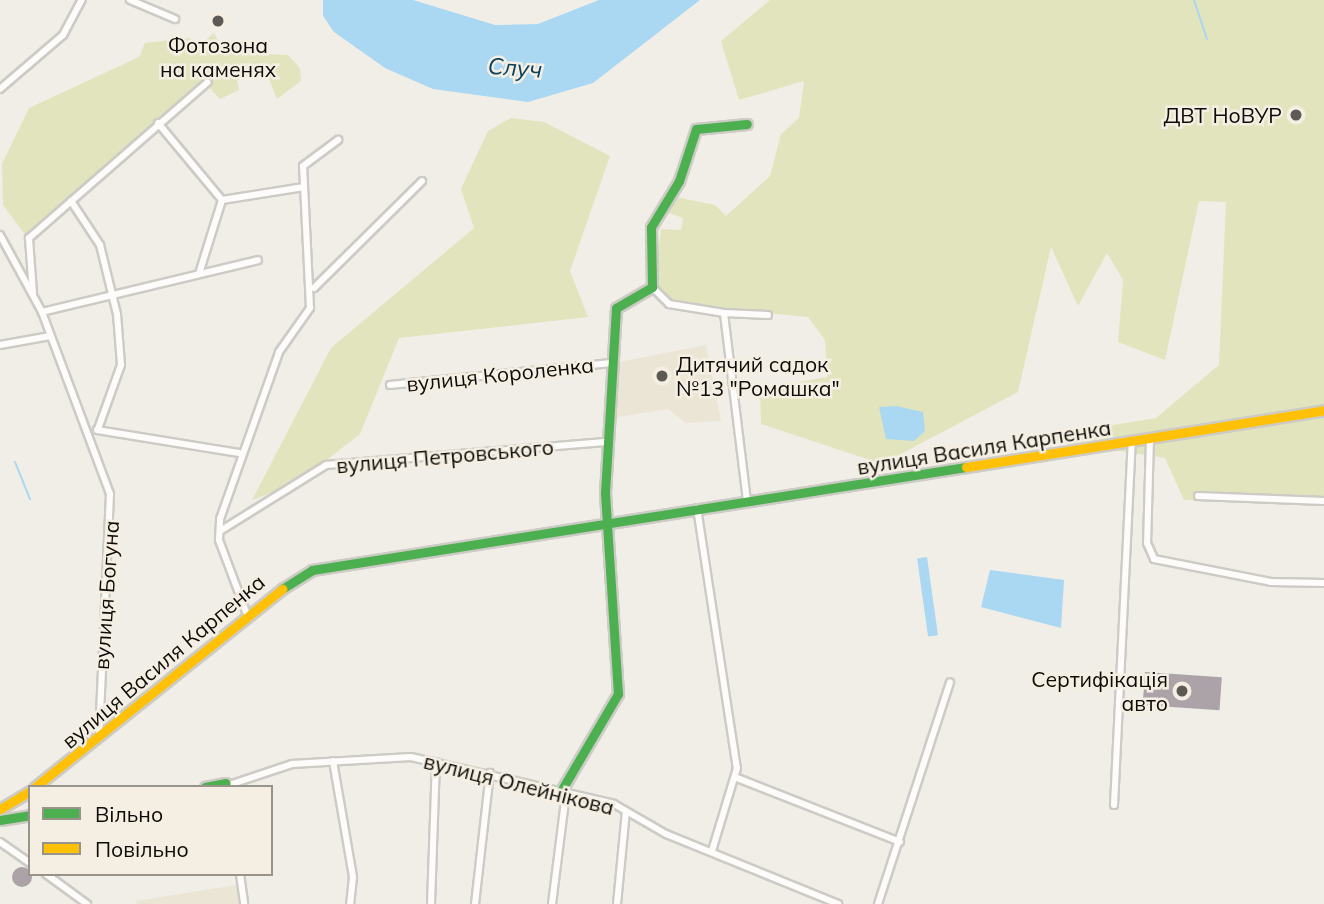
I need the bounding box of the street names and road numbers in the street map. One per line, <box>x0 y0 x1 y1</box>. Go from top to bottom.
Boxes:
street label: вулиця Короленка <box>405 352 595 396</box>
street label: вулиця Василя Карпенка <box>855 414 1113 480</box>
street label: вулиця Петровського <box>335 434 555 478</box>
street label: вулиця Богуна <box>88 520 124 670</box>
street label: вулиця Василя Карпенка <box>57 569 269 753</box>
street label: вулиця Олейнікова <box>421 748 617 820</box>

